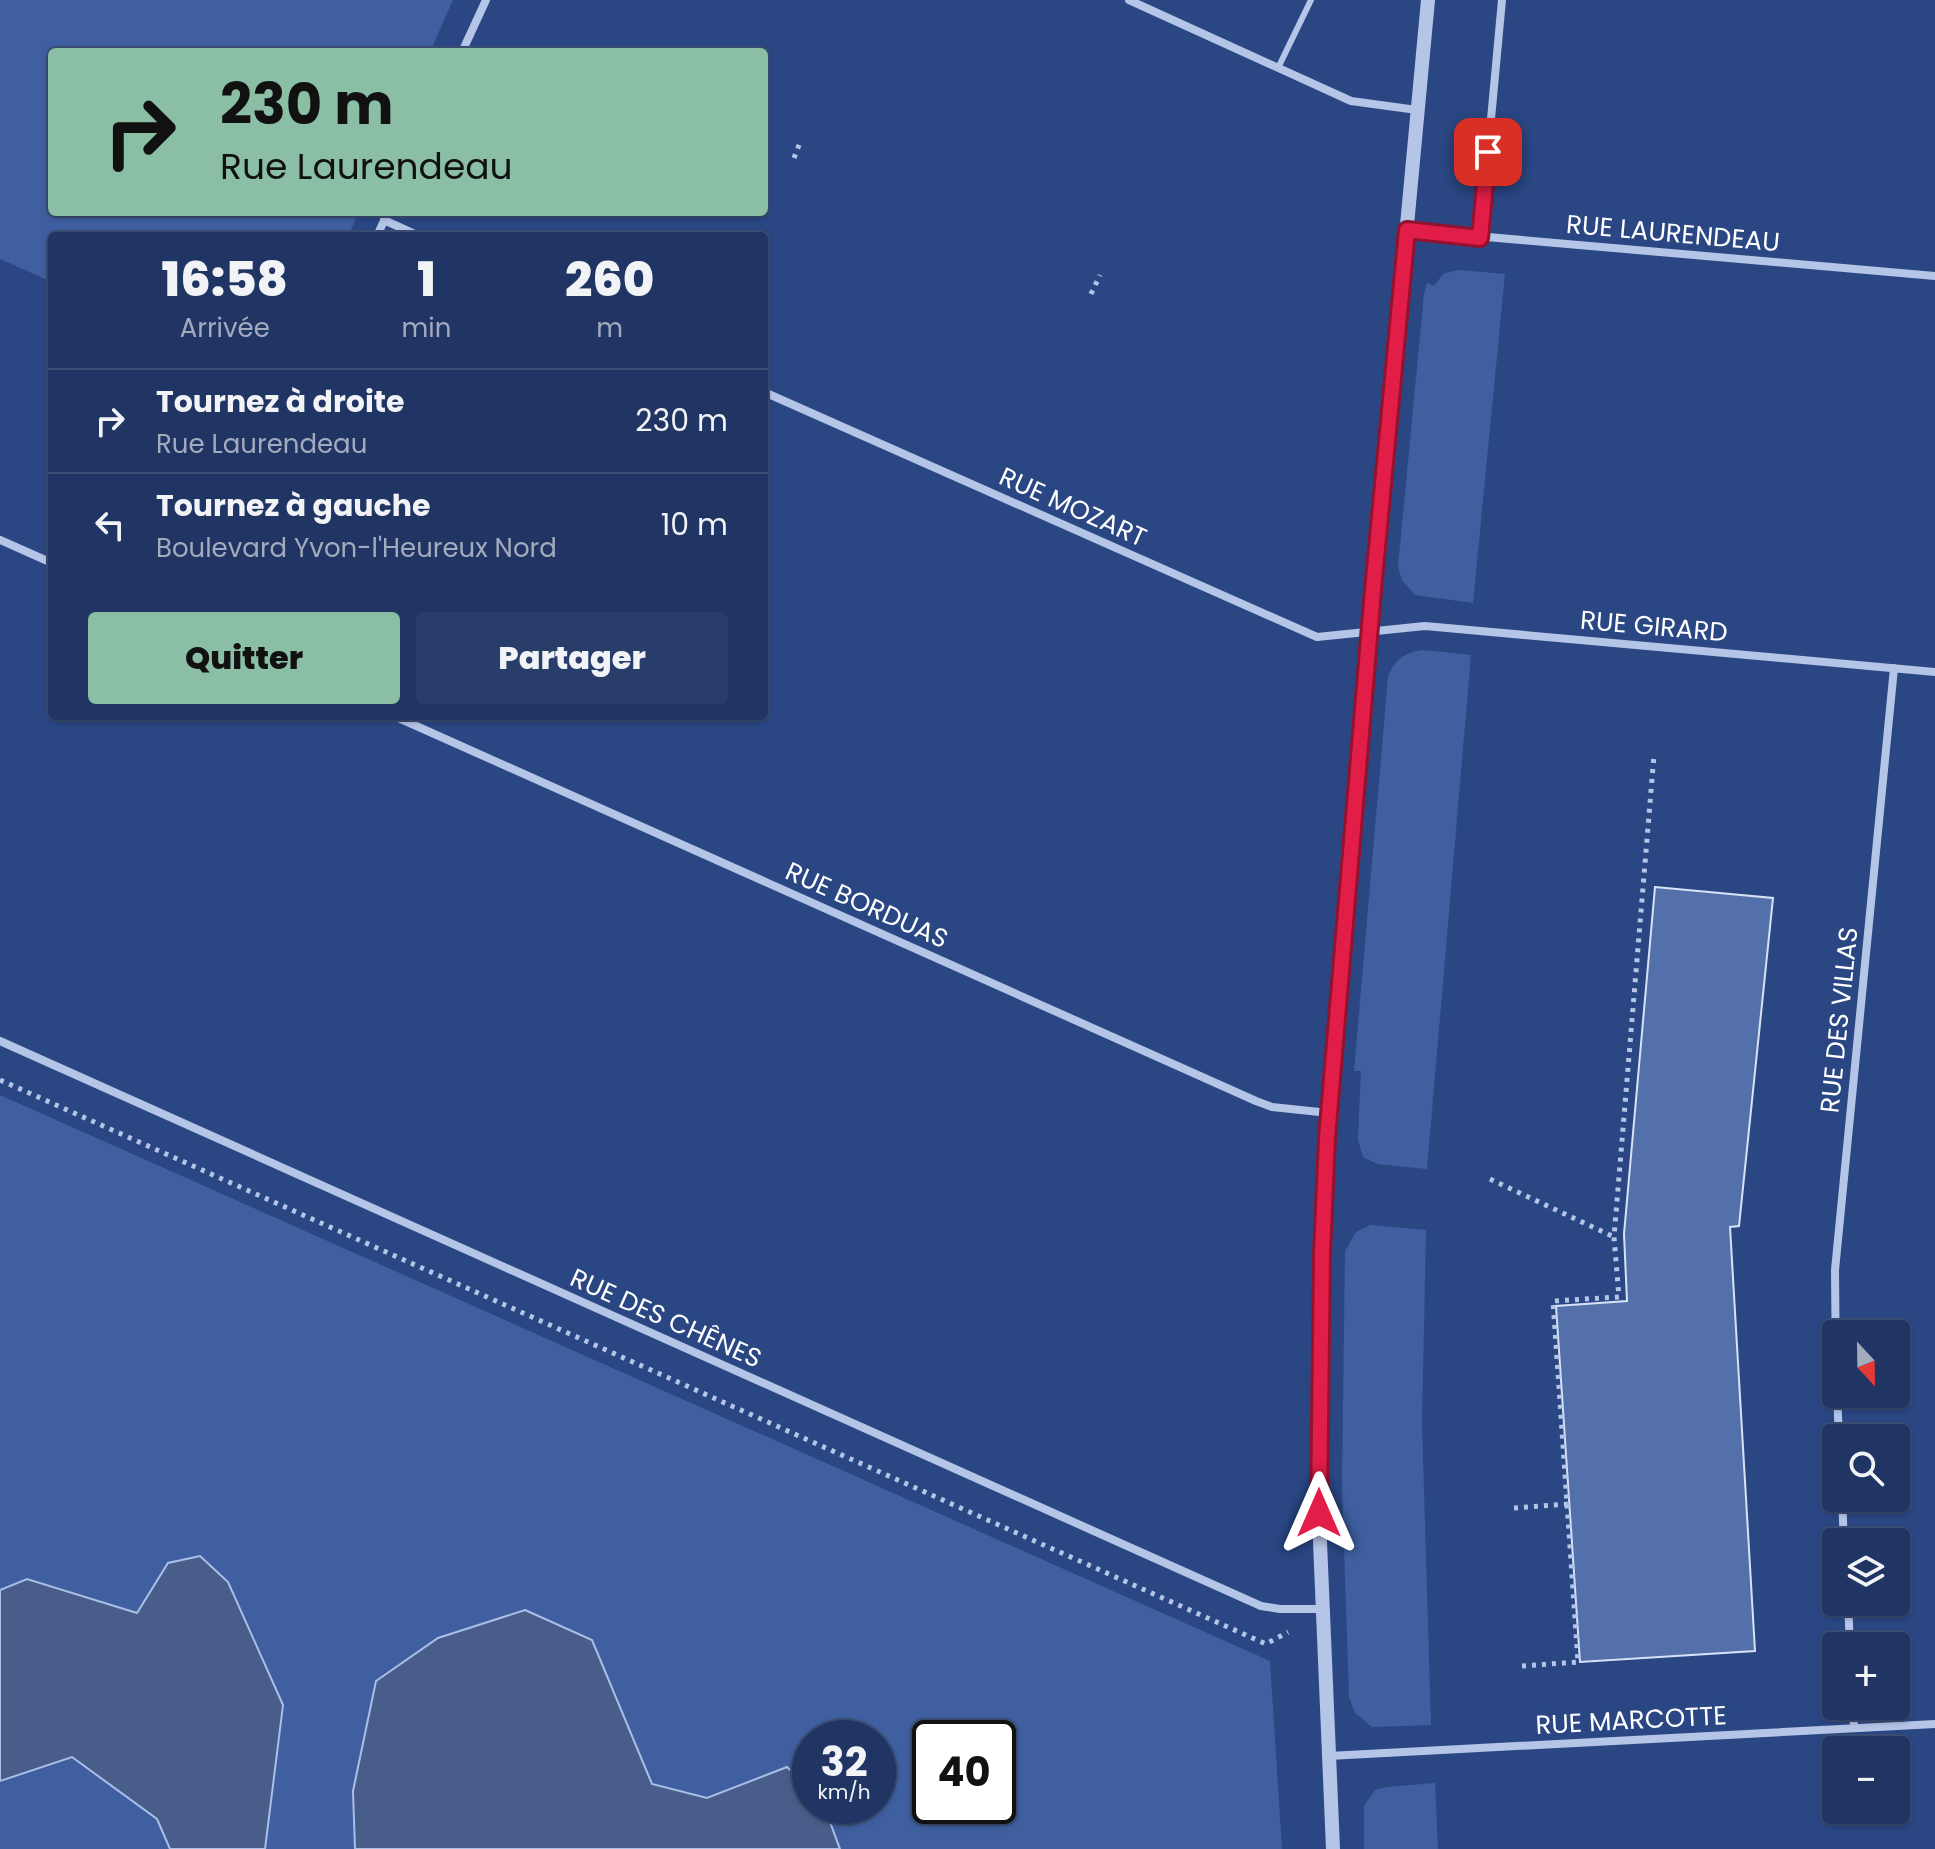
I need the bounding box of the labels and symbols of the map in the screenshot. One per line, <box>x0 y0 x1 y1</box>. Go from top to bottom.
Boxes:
pin <box>1454 118 1522 186</box>
street label: RUE LAURENDEAU <box>1565 206 1781 260</box>
street label: RUE MOZART <box>994 458 1152 556</box>
street label: RUE GIRARD <box>1579 602 1729 650</box>
street label: RUE BORDUAS <box>780 853 954 957</box>
street label: RUE DES VILLAS <box>1811 925 1867 1115</box>
street label: RUE DES CHÊNES <box>565 1260 767 1376</box>
north arrow <box>1822 1320 1910 1408</box>
position arrow <box>1277 1471 1361 1555</box>
street label: RUE MARCOTTE <box>1535 1697 1727 1743</box>
speed limit sign: 40 <box>912 1720 1016 1824</box>

